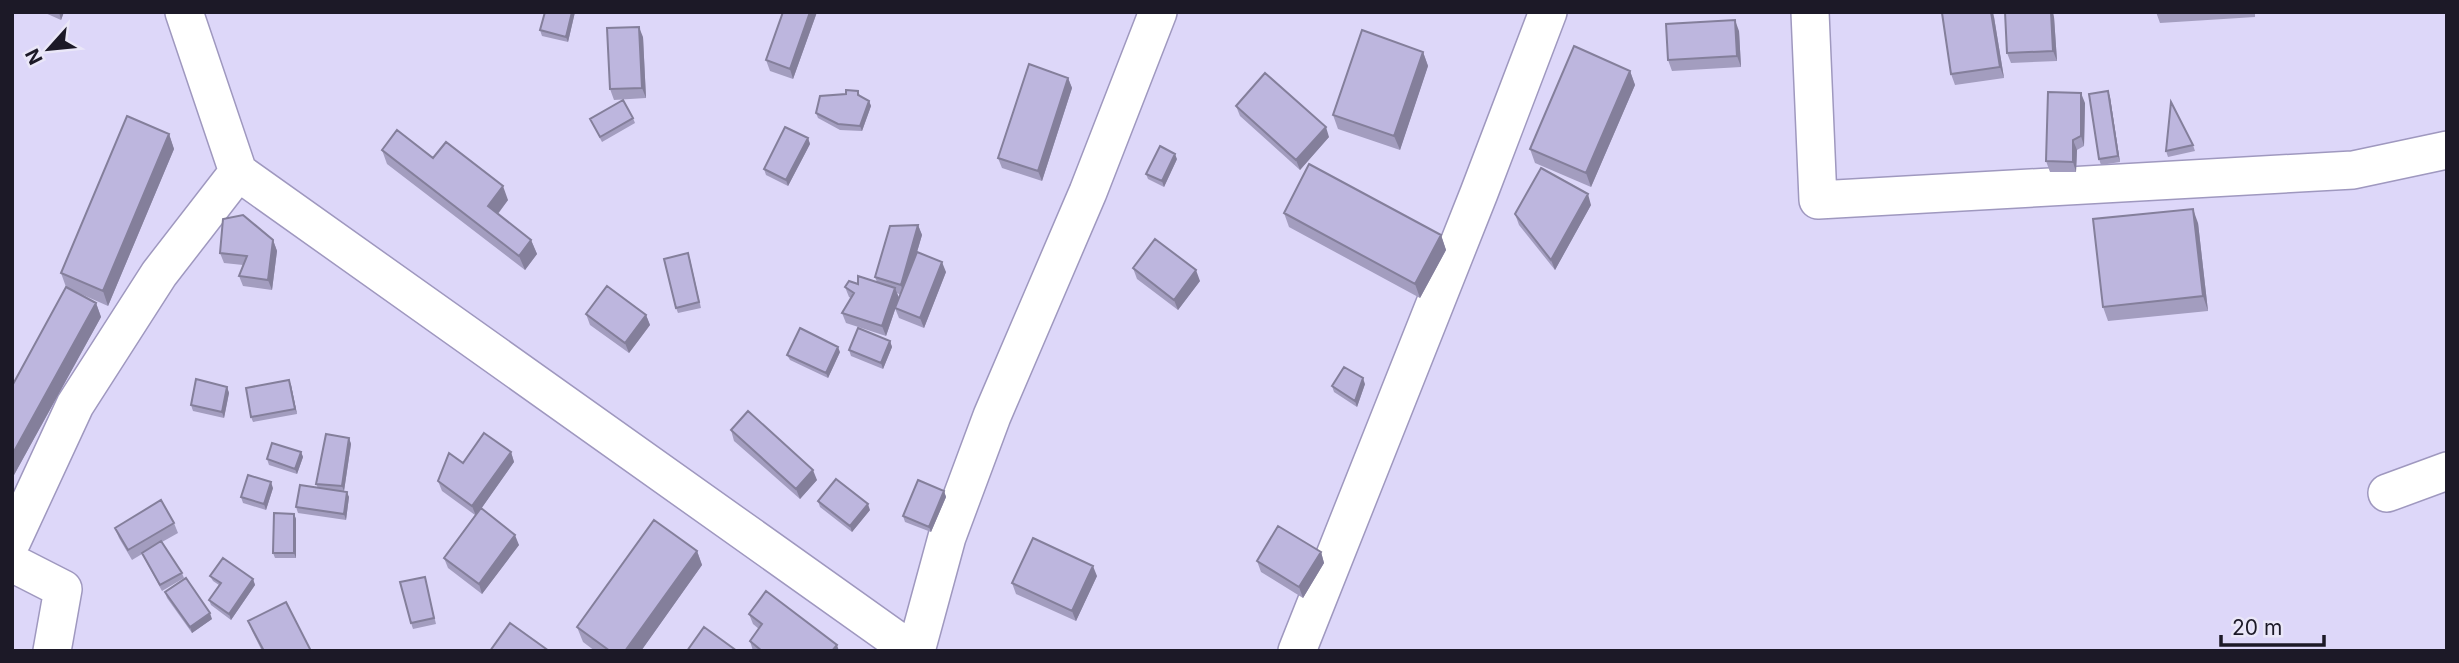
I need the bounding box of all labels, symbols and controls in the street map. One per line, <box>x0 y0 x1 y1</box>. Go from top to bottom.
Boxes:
north arrow <box>14 14 84 84</box>
text: N <box>21 45 48 68</box>
scale bar <box>2221 604 2324 648</box>
text: 20 m <box>2232 615 2282 640</box>

